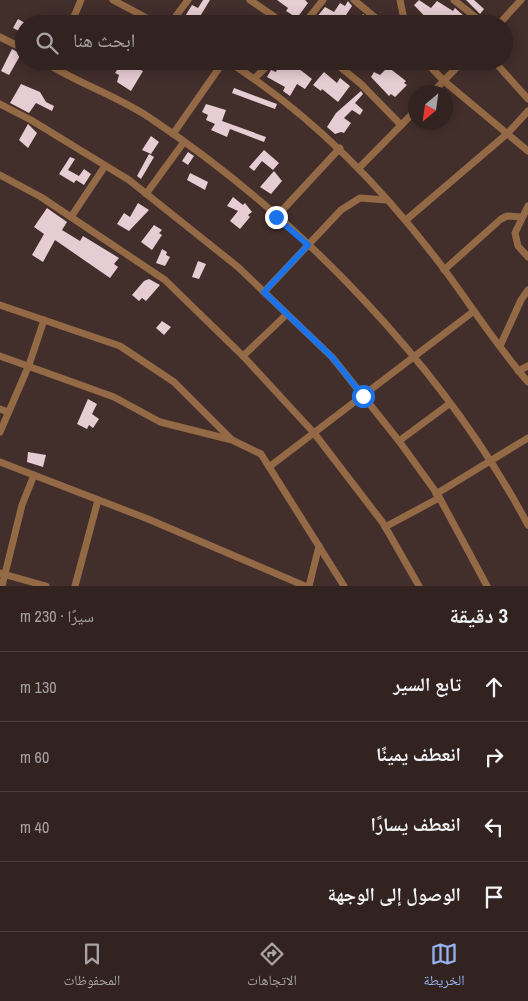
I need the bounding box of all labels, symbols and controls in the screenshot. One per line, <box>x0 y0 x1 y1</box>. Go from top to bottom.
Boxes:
search box <box>15 15 513 70</box>
text: ابحث هنا <box>73 27 135 53</box>
icon: search <box>33 29 61 57</box>
north arrow <box>408 85 453 130</box>
route end <box>265 206 288 229</box>
route start <box>352 385 375 408</box>
text: 3 دقيقة <box>450 601 508 630</box>
text: سيرًا · 230 m <box>20 605 94 627</box>
text: تابع السير <box>393 671 461 697</box>
icon: ahead <box>480 673 508 701</box>
text: 130 m <box>20 676 56 698</box>
text: انعطف يمينًا <box>376 741 461 767</box>
icon: right <box>480 743 508 771</box>
text: 60 m <box>20 746 49 768</box>
text: انعطف يسارًا <box>371 811 461 837</box>
icon: left <box>480 813 508 841</box>
text: 40 m <box>20 816 49 838</box>
text: الوصول إلى الوجهة <box>327 881 461 907</box>
icon: arrive <box>480 883 508 911</box>
tab: المحفوظات <box>63 940 120 994</box>
tab: الاتجاهات <box>247 940 297 994</box>
tab: الخريطة <box>423 940 465 994</box>

